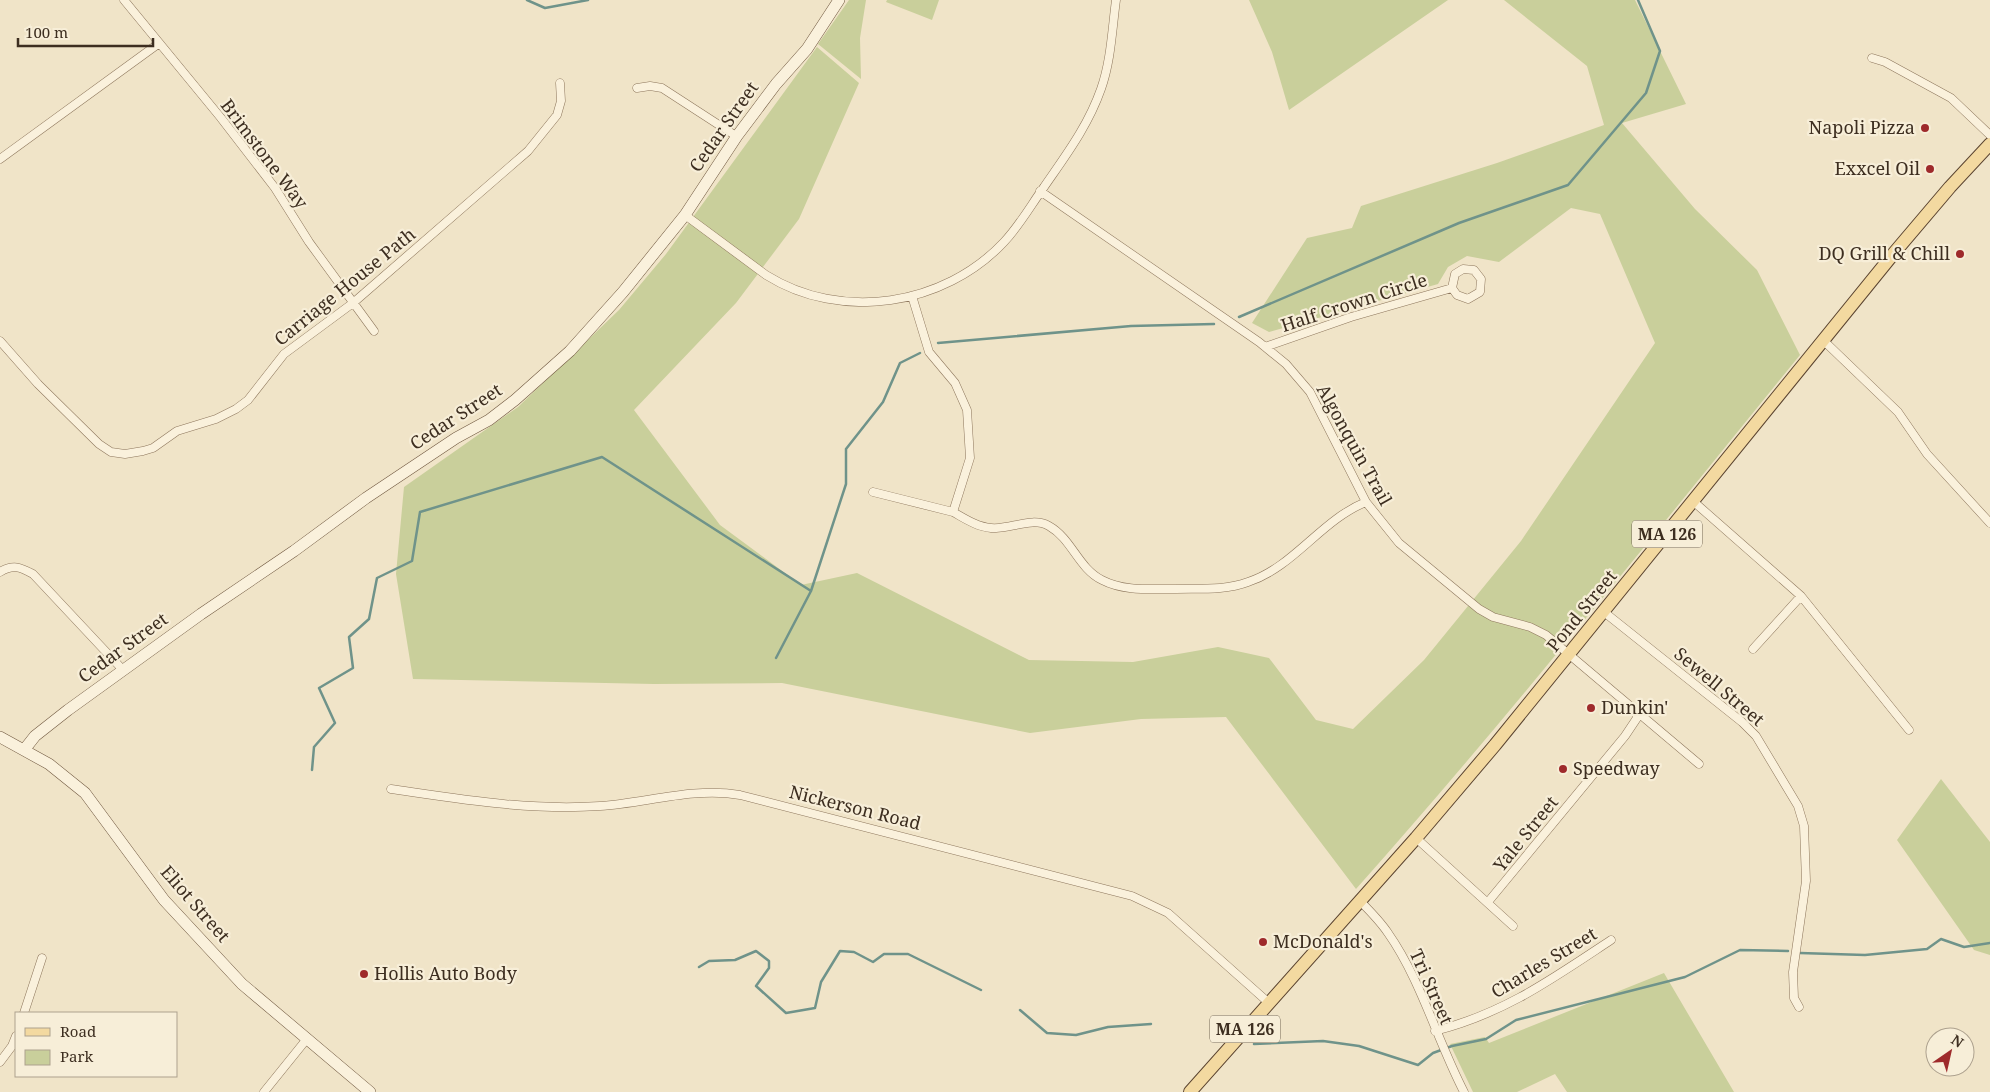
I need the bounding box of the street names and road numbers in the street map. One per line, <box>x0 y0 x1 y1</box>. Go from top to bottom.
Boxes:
street label: Cedar Street <box>683 76 763 176</box>
street label: Brimstone Way <box>216 94 314 214</box>
street label: Carriage House Path <box>269 222 420 351</box>
street label: Half Crown Circle <box>1278 267 1430 337</box>
street label: Cedar Street <box>405 377 506 455</box>
street label: Algonquin Trail <box>1312 380 1398 510</box>
road number: MA 126 <box>1632 520 1702 548</box>
street label: Pond Street <box>1541 564 1622 656</box>
street label: Cedar Street <box>73 607 172 688</box>
street label: Sewell Street <box>1670 641 1770 731</box>
street label: Nickerson Road <box>787 779 924 835</box>
street label: Yale Street <box>1487 791 1563 877</box>
street label: Eliot Street <box>156 860 236 947</box>
street label: Charles Street <box>1486 921 1601 1003</box>
street label: Tri Street <box>1405 945 1459 1028</box>
road number: MA 126 <box>1210 1016 1280 1042</box>

